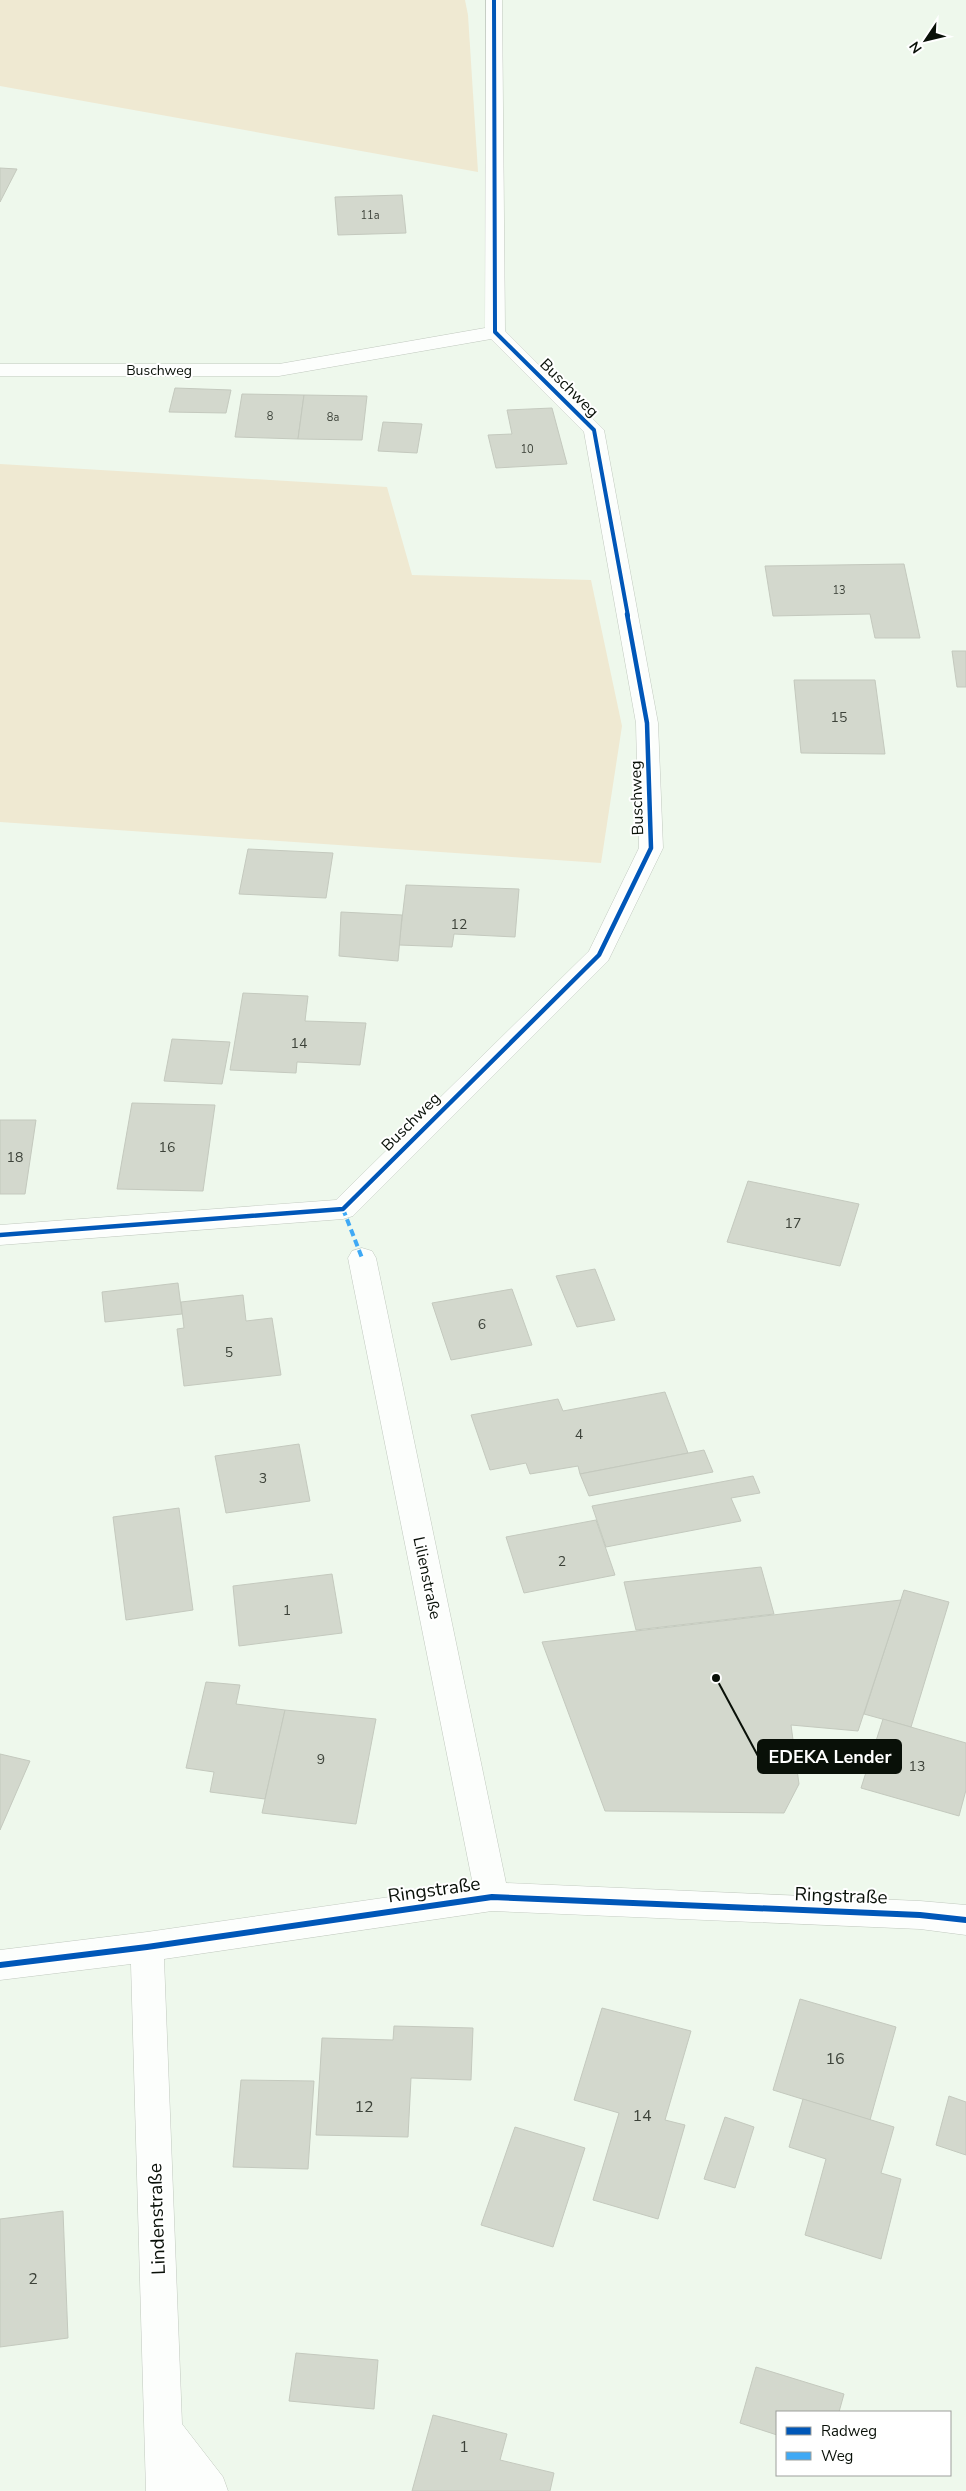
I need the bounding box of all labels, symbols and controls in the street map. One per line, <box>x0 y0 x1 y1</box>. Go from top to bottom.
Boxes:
north arrow <box>901 15 951 65</box>
text: N <box>905 37 927 57</box>
house number: 11a <box>360 208 380 223</box>
street label: Buschweg <box>535 354 603 422</box>
street label: Buschweg <box>126 361 192 380</box>
house number: 8 <box>267 409 274 424</box>
house number: 8a <box>327 410 339 425</box>
house number: 10 <box>520 442 534 457</box>
house number: 13 <box>832 583 846 598</box>
house number: 15 <box>831 708 847 727</box>
street label: Buschweg <box>625 760 649 836</box>
house number: 12 <box>451 915 467 934</box>
house number: 14 <box>291 1034 307 1053</box>
street label: Buschweg <box>377 1088 445 1156</box>
house number: 16 <box>159 1138 175 1157</box>
house number: 18 <box>7 1148 23 1167</box>
house number: 17 <box>785 1214 801 1233</box>
house number: 6 <box>478 1315 486 1334</box>
house number: 5 <box>225 1343 233 1362</box>
house number: 4 <box>575 1425 583 1444</box>
house number: 3 <box>259 1469 267 1488</box>
street label: Lilienstraße <box>407 1535 447 1621</box>
house number: 2 <box>558 1552 566 1571</box>
house number: 1 <box>283 1601 291 1620</box>
callout: EDEKA Lender <box>758 1740 901 1773</box>
text: EDEKA Lender <box>769 1745 891 1769</box>
house number: 9 <box>317 1750 325 1769</box>
house number: 13 <box>909 1757 925 1776</box>
street label: Ringstraße <box>386 1871 482 1909</box>
street label: Ringstraße <box>794 1881 888 1911</box>
house number: 16 <box>825 2048 845 2070</box>
house number: 12 <box>354 2096 374 2118</box>
house number: 14 <box>632 2105 652 2127</box>
street label: Lindenstraße <box>142 2163 172 2275</box>
house number: 2 <box>28 2268 38 2290</box>
legend <box>776 2411 951 2476</box>
text: Radweg <box>821 2421 877 2441</box>
house number: 1 <box>459 2436 469 2458</box>
text: Weg <box>821 2446 853 2466</box>

